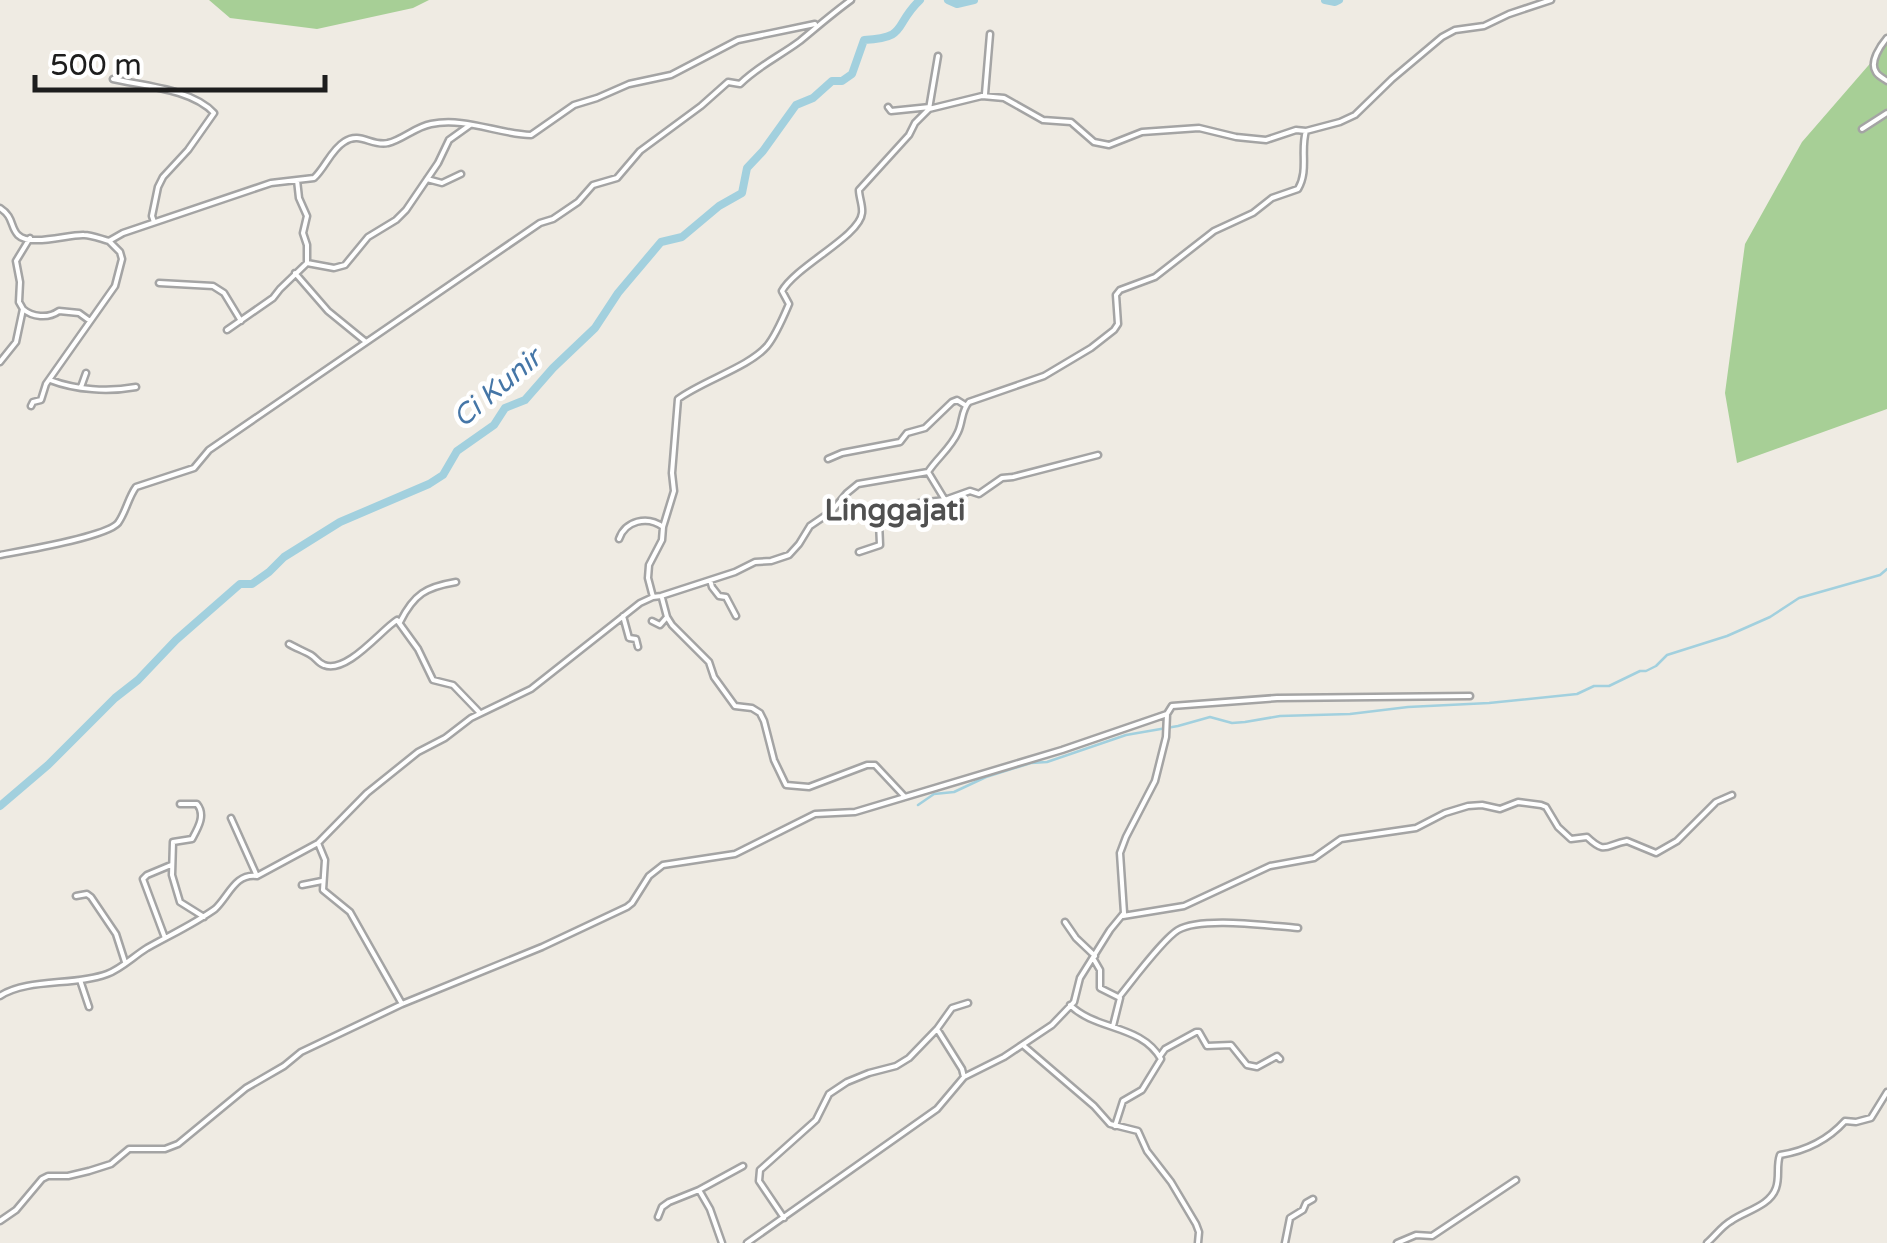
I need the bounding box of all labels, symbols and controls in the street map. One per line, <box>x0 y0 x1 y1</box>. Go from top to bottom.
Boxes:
scale bar <box>35 30 325 92</box>
text: 500 m <box>50 47 142 84</box>
water label: Ci Kunir <box>446 339 550 435</box>
district label: Linggajati <box>825 492 965 529</box>

